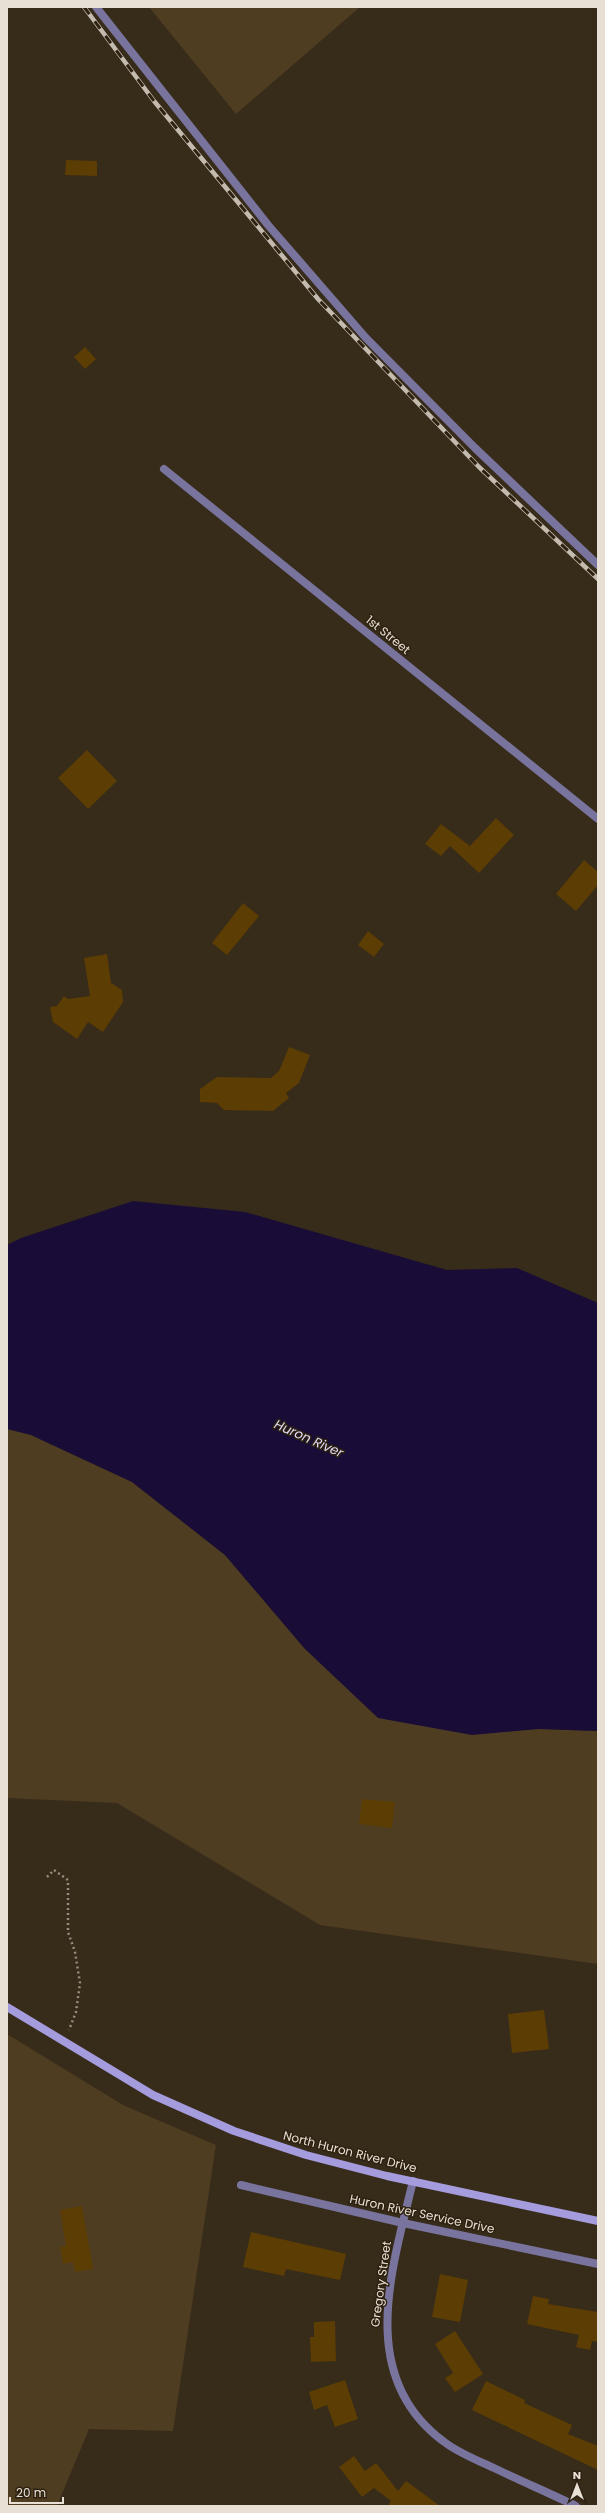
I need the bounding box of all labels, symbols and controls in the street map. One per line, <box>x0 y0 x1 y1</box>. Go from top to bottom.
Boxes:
street label: 1st Street <box>362 611 414 658</box>
water label: Huron River <box>271 1415 347 1463</box>
street label: North Huron River Drive <box>282 2127 419 2176</box>
street label: Huron River Service Drive <box>348 2190 496 2237</box>
street label: Gregory Street <box>366 2240 395 2328</box>
north arrow <box>557 2465 597 2505</box>
text: N <box>573 2467 581 2483</box>
scale bar <box>10 2479 63 2505</box>
text: 20 m <box>16 2484 46 2501</box>

